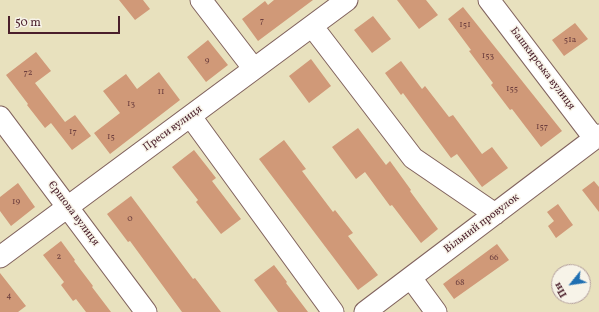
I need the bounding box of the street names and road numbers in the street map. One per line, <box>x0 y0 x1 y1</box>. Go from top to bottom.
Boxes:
street label: Башкирська вулиця <box>507 25 577 113</box>
street label: Преси вулиця <box>141 103 205 155</box>
street label: Єршова вулиця <box>44 179 102 249</box>
street label: Вільний провулок <box>442 191 522 257</box>

